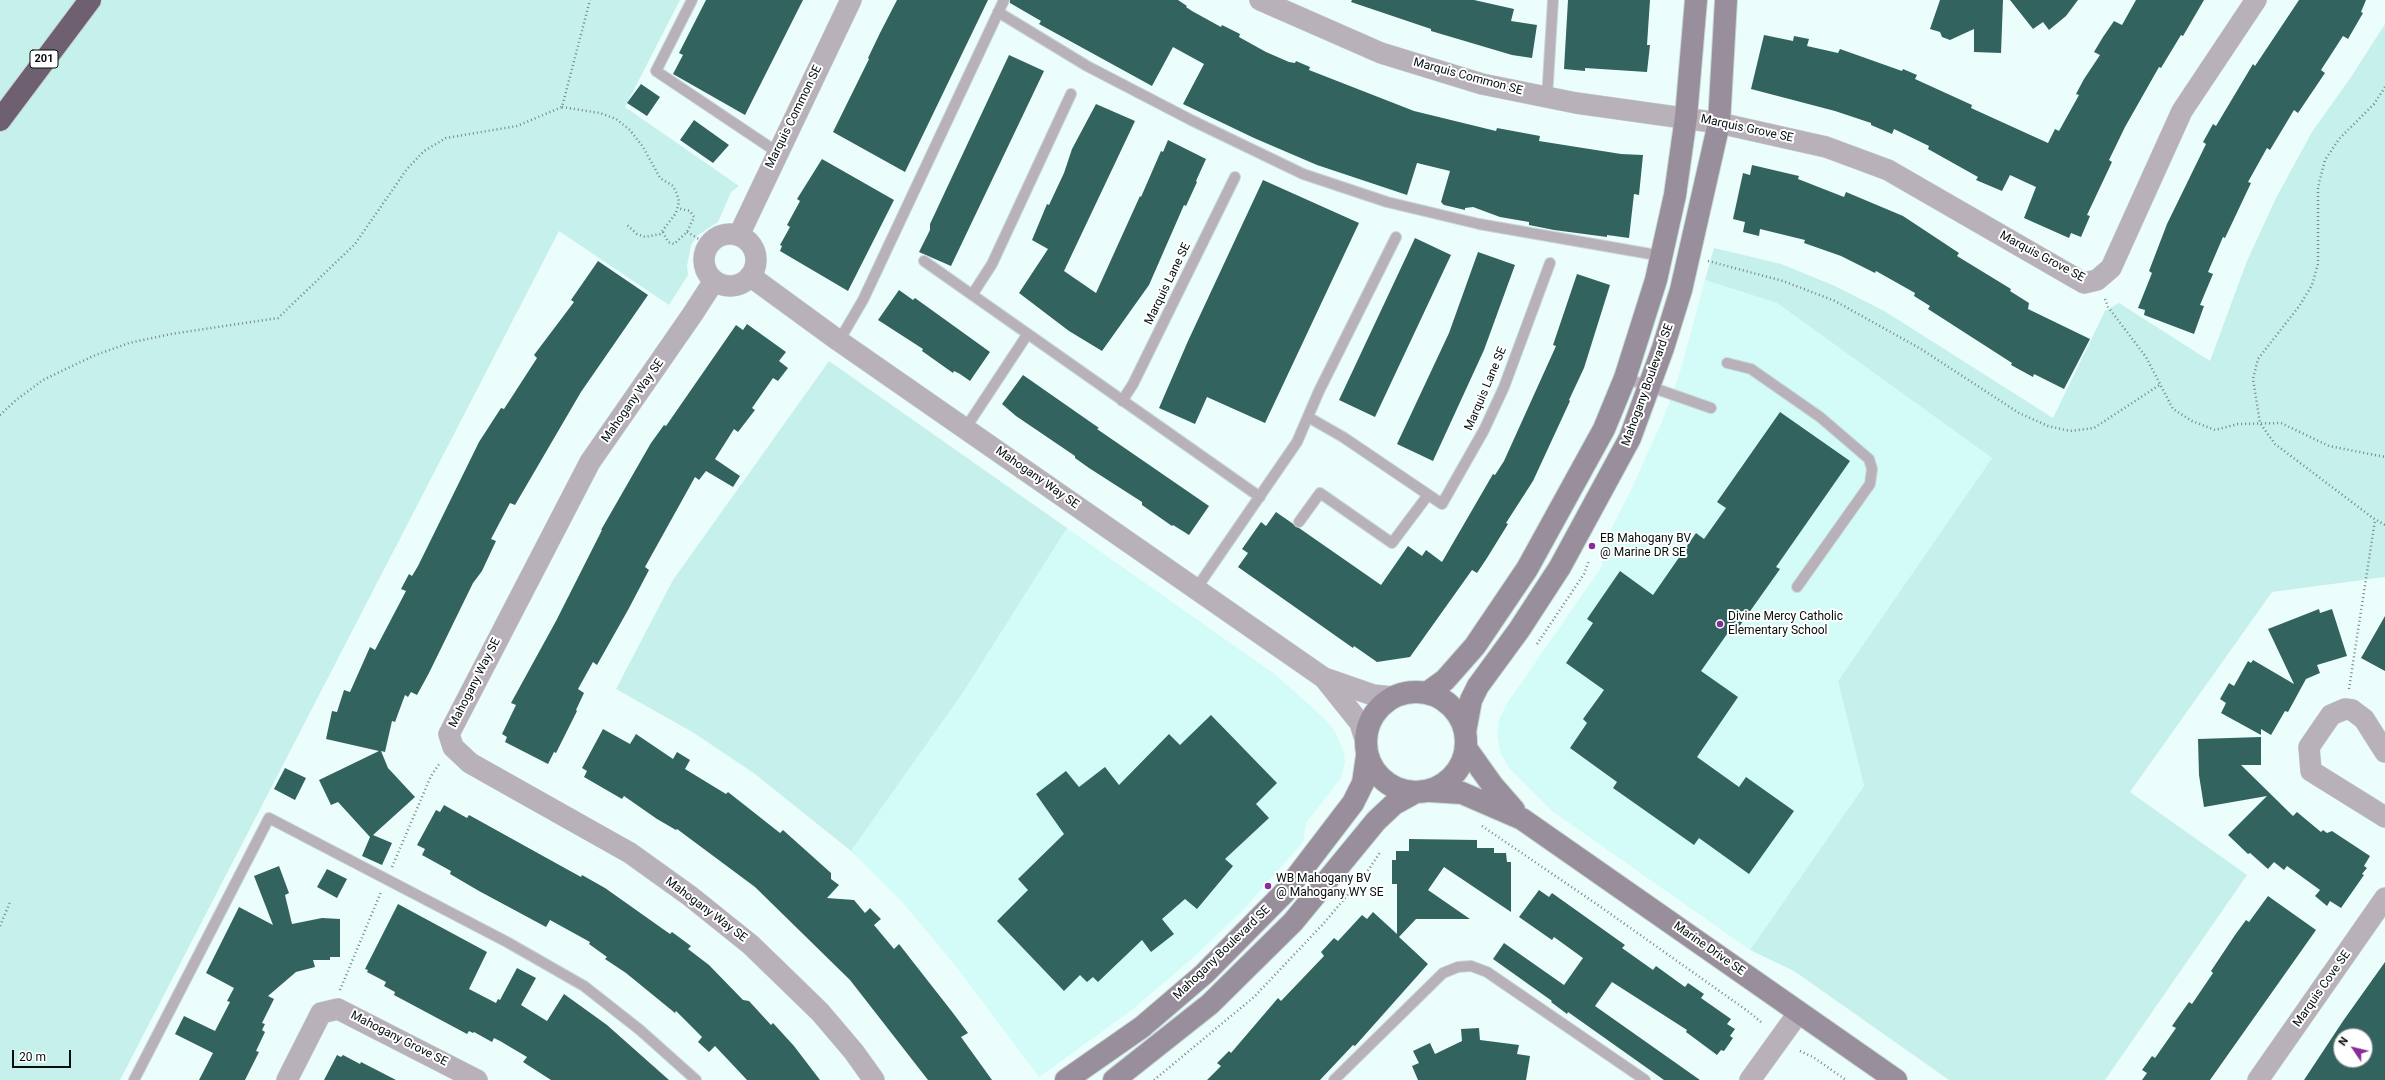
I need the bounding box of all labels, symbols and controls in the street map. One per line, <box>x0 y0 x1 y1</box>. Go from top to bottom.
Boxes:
road number: 201 <box>30 50 58 68</box>
street label: Marquis Common SE <box>1412 55 1524 99</box>
street label: Marquis Common SE <box>763 63 825 171</box>
street label: Marquis Grove SE <box>1699 112 1795 146</box>
street label: Marquis Grove SE <box>1997 228 2087 286</box>
street label: Marquis Lane SE <box>1142 241 1194 327</box>
street label: Mahogany Boulevard SE <box>1619 322 1677 448</box>
street label: Marquis Lane SE <box>1462 345 1510 433</box>
street label: Mahogany Way SE <box>599 357 667 445</box>
street label: Mahogany Way SE <box>993 444 1081 512</box>
place label: EB Mahogany BV @ Marine DR SE <box>1600 532 1691 560</box>
marker: EB Mahogany BV @ Marine DR SE <box>1587 541 1597 551</box>
place label: Divine Mercy Catholic Elementary School <box>1728 610 1843 638</box>
marker: Divine Mercy Catholic Elementary School <box>1715 619 1725 629</box>
street label: Mahogany Way SE <box>446 636 504 730</box>
place label: WB Mahogany BV @ Mahogany WY SE <box>1276 872 1384 900</box>
street label: Mahogany Way SE <box>662 875 750 945</box>
marker: WB Mahogany BV @ Mahogany WY SE <box>1263 881 1273 891</box>
street label: Mahogany Boulevard SE <box>1171 903 1273 1003</box>
street label: Marine Drive SE <box>1671 919 1747 979</box>
street label: Marquis Cove SE <box>2290 948 2354 1030</box>
street label: Mahogany Grove SE <box>348 1008 450 1070</box>
north arrow <box>2333 1028 2373 1068</box>
text: N <box>2336 1035 2351 1048</box>
scale bar <box>14 1042 73 1068</box>
text: 20 m <box>19 1050 46 1064</box>

